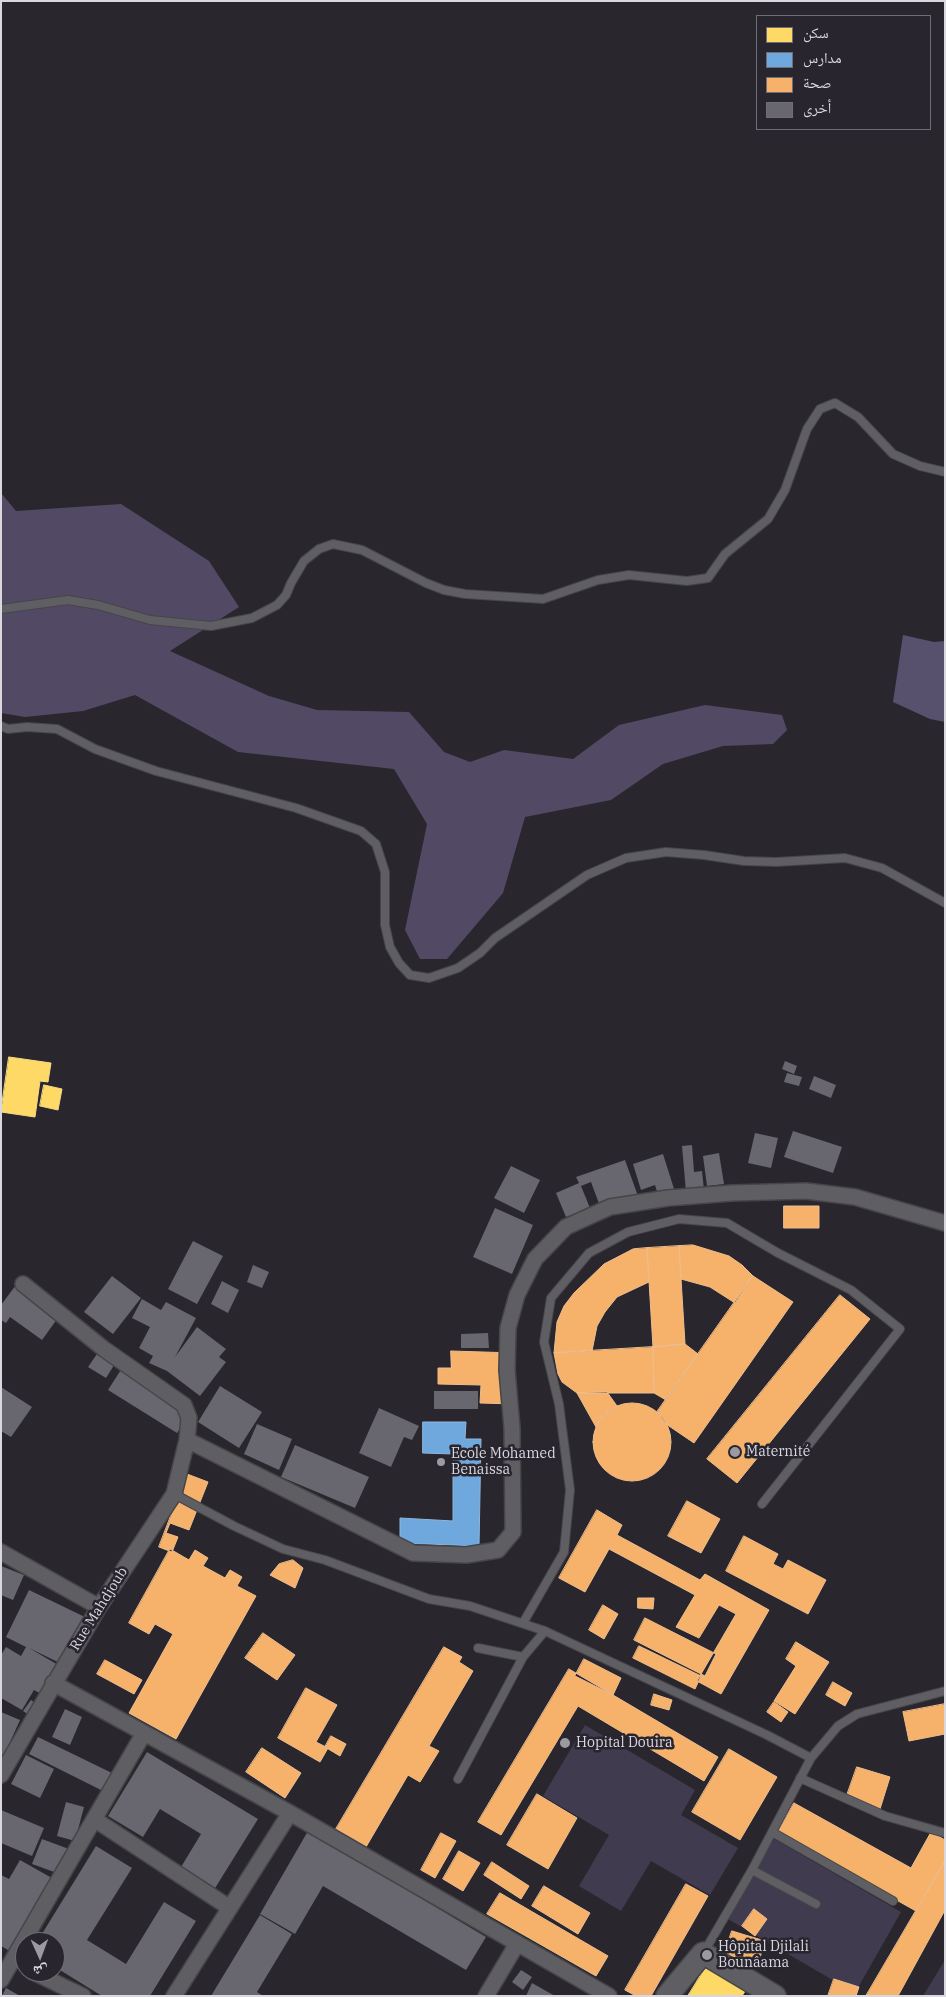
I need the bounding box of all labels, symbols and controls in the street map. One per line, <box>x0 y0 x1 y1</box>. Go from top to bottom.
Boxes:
legend <box>756 15 931 130</box>
text: سكن <box>803 23 829 42</box>
text: مدارس <box>803 48 842 67</box>
text: صحة <box>803 73 832 92</box>
text: أخرى <box>803 98 831 117</box>
place label: Maternité <box>746 1444 810 1460</box>
marker: Maternité <box>728 1445 742 1459</box>
place label: Ecole Mohamed Benaissa <box>451 1446 556 1478</box>
marker: Ecole Mohamed Benaissa <box>435 1456 447 1468</box>
street label: Rue Mahdjoub <box>67 1564 131 1654</box>
place label: Hopital Douira <box>576 1735 673 1751</box>
marker: Hopital Douira <box>558 1736 572 1750</box>
north arrow <box>15 1932 65 1982</box>
place label: Hôpital Djilali Bounâama <box>718 1939 809 1971</box>
marker: Hôpital Djilali Bounâama <box>700 1948 714 1962</box>
text: ش <box>33 1962 48 1980</box>

